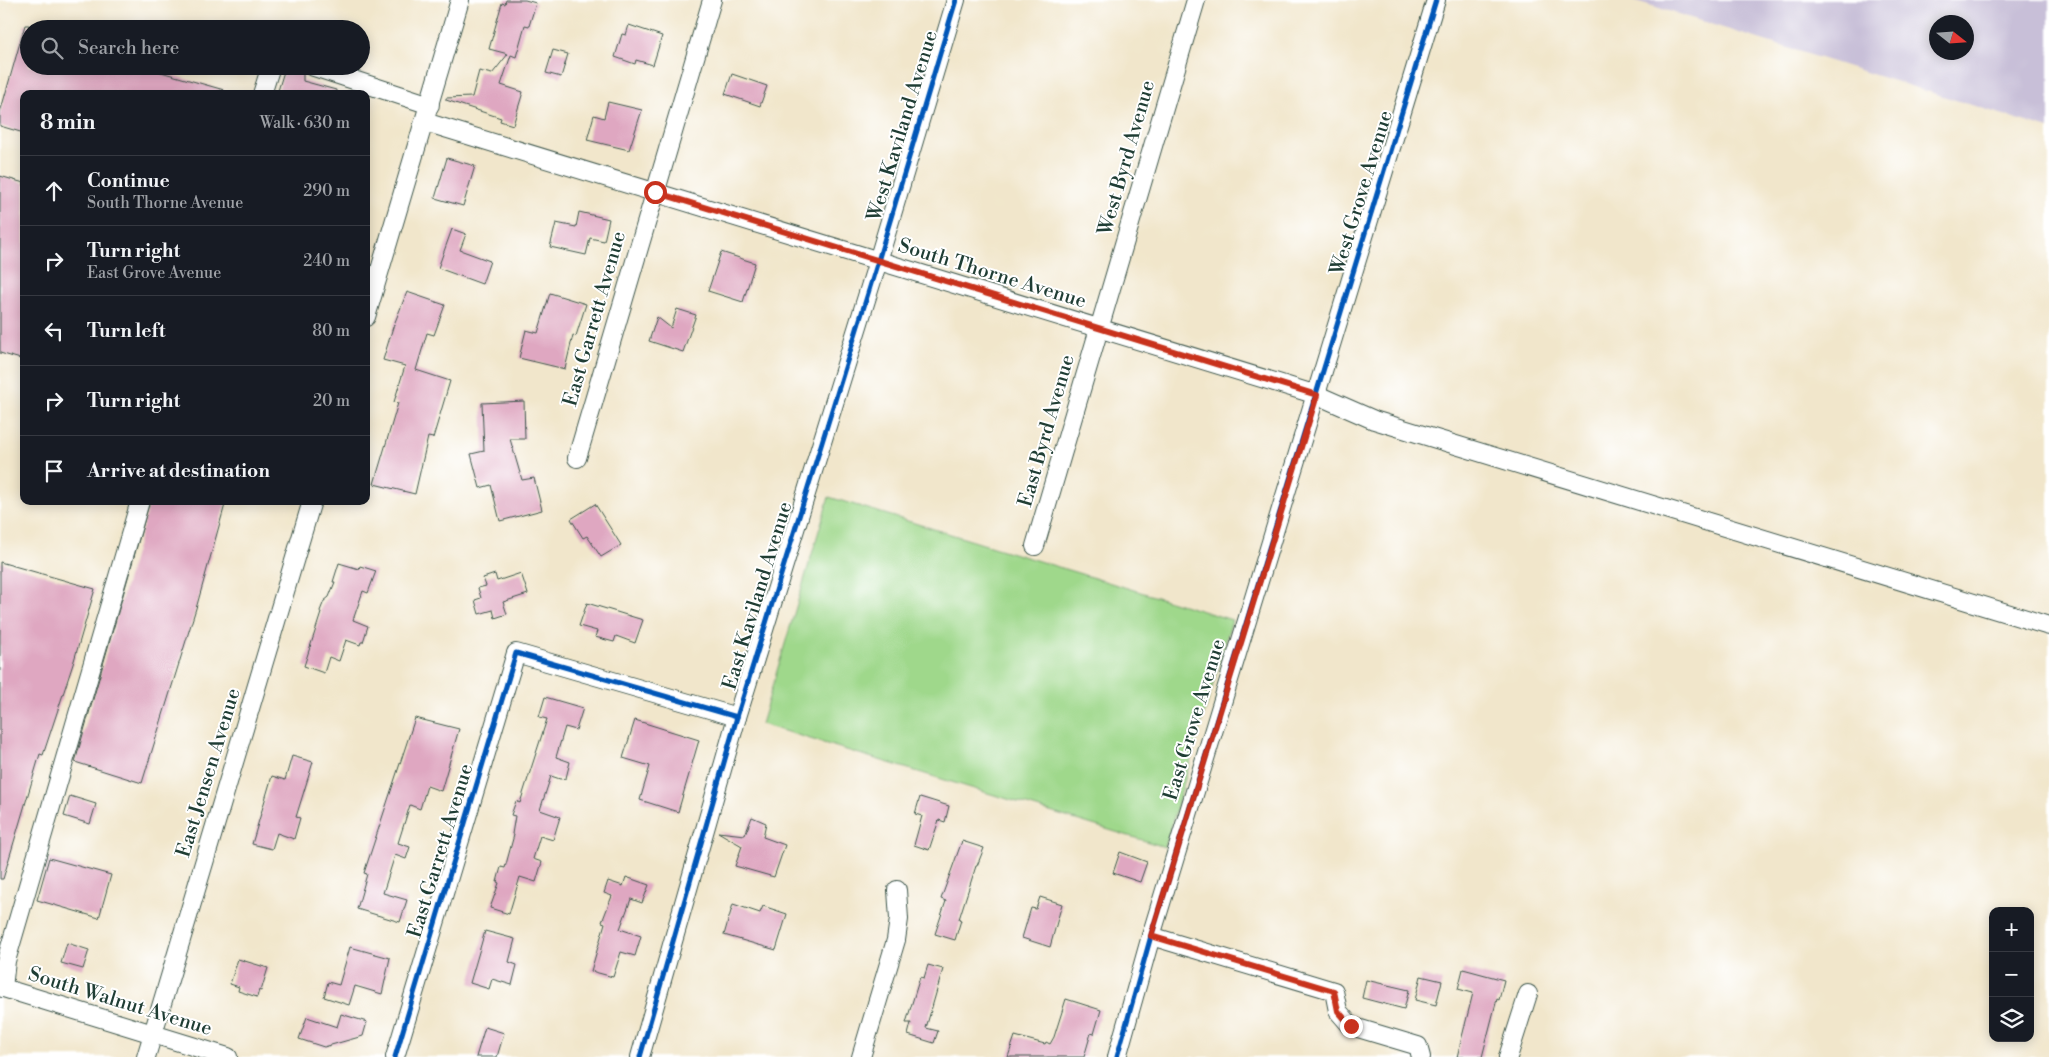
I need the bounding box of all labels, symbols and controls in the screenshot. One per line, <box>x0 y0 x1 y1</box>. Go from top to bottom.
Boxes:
north arrow <box>1929 15 1974 60</box>
search box <box>20 20 370 75</box>
street label: West Kaviland Avenue <box>862 28 944 225</box>
icon: search <box>38 34 66 62</box>
text: Search here <box>78 36 179 60</box>
street label: West Byrd Avenue <box>1093 78 1161 239</box>
street label: West Grove Avenue <box>1325 108 1399 279</box>
text: 8 min <box>40 110 95 136</box>
text: Walk · 630 m <box>260 113 350 133</box>
text: Continue <box>87 169 170 193</box>
icon: ahead <box>40 177 68 205</box>
text: 290 m <box>303 181 350 201</box>
route start <box>644 181 667 204</box>
text: South Thorne Avenue <box>87 193 243 213</box>
street label: East Garrett Avenue <box>558 229 632 409</box>
street label: South Thorne Avenue <box>895 233 1089 315</box>
text: Turn right <box>87 239 180 263</box>
icon: right <box>40 247 68 275</box>
text: 240 m <box>303 251 350 271</box>
text: East Grove Avenue <box>87 263 221 283</box>
icon: left <box>40 317 68 345</box>
text: Turn left <box>87 319 166 343</box>
text: 80 m <box>312 321 350 341</box>
street label: East Byrd Avenue <box>1013 352 1081 510</box>
icon: right <box>40 387 68 415</box>
text: Turn right <box>87 389 180 413</box>
text: 20 m <box>313 391 350 411</box>
icon: arrive <box>40 457 68 485</box>
text: Arrive at destination <box>87 459 270 483</box>
street label: East Kaviland Avenue <box>717 499 799 693</box>
street label: East Grove Avenue <box>1159 636 1231 804</box>
street label: East Jensen Avenue <box>171 685 247 861</box>
street label: East Garrett Avenue <box>403 761 479 941</box>
map controls <box>1989 907 2034 1042</box>
button: + <box>1989 907 2034 952</box>
button: − <box>1989 952 2034 997</box>
street label: South Walnut Avenue <box>25 962 215 1042</box>
button: layers <box>1989 997 2034 1042</box>
route end <box>1340 1015 1363 1038</box>

